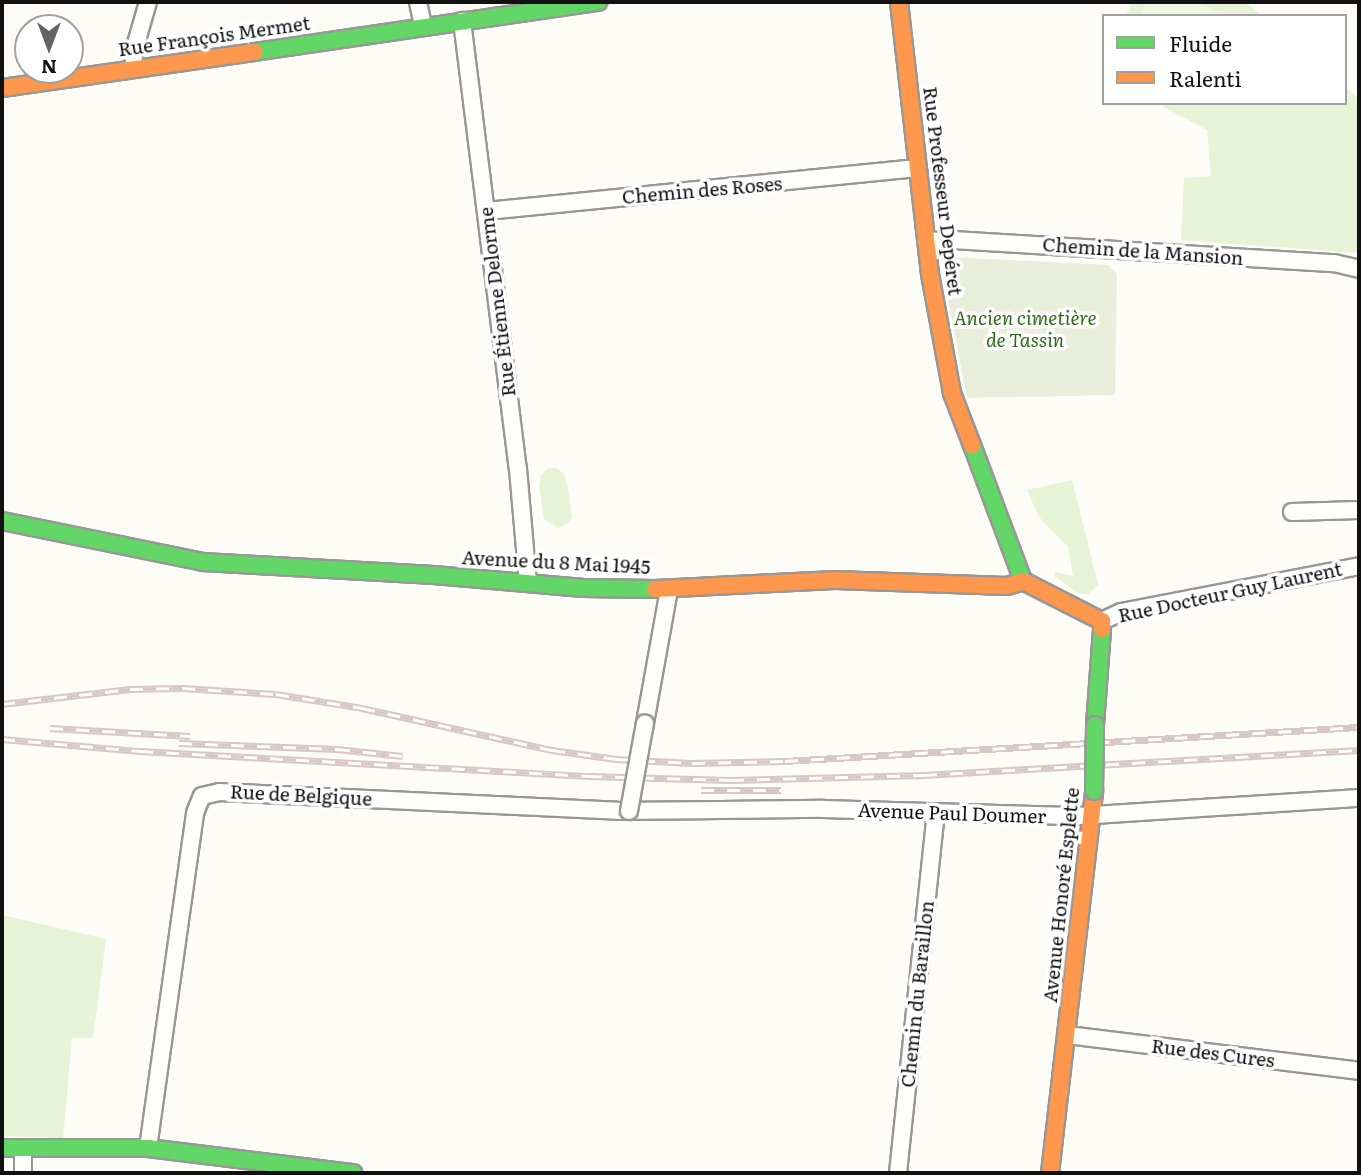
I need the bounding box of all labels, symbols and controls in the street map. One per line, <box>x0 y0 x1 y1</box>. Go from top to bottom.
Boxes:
street label: Rue François Mermet <box>117 11 311 61</box>
north arrow <box>14 14 84 84</box>
legend <box>1102 14 1347 105</box>
text: Fluide <box>1169 27 1232 58</box>
text: N <box>41 54 57 82</box>
text: Ralenti <box>1169 62 1242 93</box>
street label: Rue Professeur Depéret <box>919 85 967 297</box>
street label: Chemin des Roses <box>621 172 783 208</box>
street label: Rue Étienne Delorme <box>474 206 520 398</box>
street label: Chemin de la Mansion <box>1042 233 1244 269</box>
park label: Ancien cimetière de Tassin <box>953 307 1097 351</box>
street label: Avenue du 8 Mai 1945 <box>461 546 651 578</box>
street label: Rue Docteur Guy Laurent <box>1116 557 1344 627</box>
street label: Rue de Belgique <box>229 780 373 810</box>
street label: Avenue Honoré Esplette <box>1038 786 1084 1004</box>
street label: Avenue Paul Doumer <box>857 798 1047 828</box>
street label: Chemin du Baraillon <box>896 899 938 1089</box>
street label: Rue des Cures <box>1150 1034 1276 1072</box>

